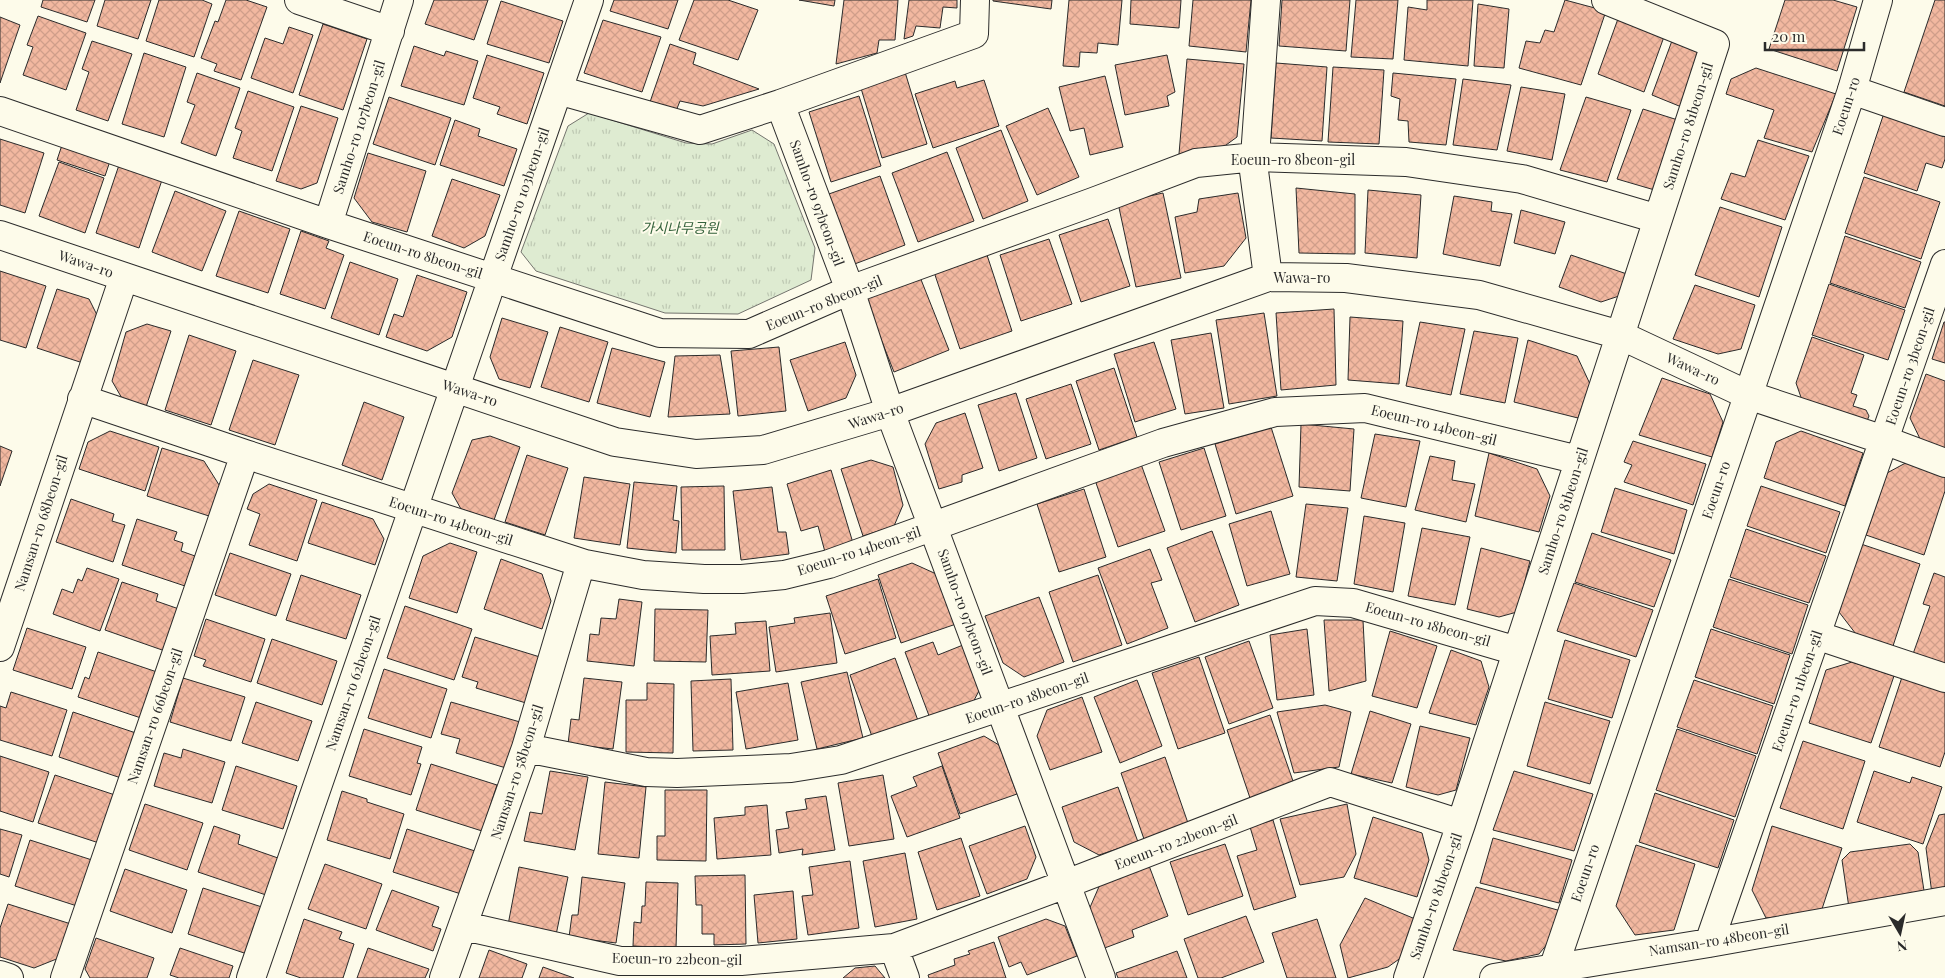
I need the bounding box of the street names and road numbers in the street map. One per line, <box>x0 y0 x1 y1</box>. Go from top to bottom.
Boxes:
street label: Samho-ro 107beon-gil <box>328 58 389 196</box>
street label: Samho-ro 81beon-gil <box>1658 60 1717 192</box>
street label: Eoeun-ro <box>1827 74 1864 137</box>
street label: Samho-ro 103beon-gil <box>490 124 553 263</box>
street label: Samho-ro 97beon-gil <box>786 137 849 269</box>
street label: Eoeun-ro 8beon-gil <box>1231 150 1355 169</box>
street label: Eoeun-ro 8beon-gil <box>361 226 485 283</box>
street label: Wawa-ro <box>55 245 116 282</box>
street label: Wawa-ro <box>1273 268 1331 287</box>
street label: Eoeun-ro 8beon-gil <box>763 270 885 335</box>
street label: Eoeun-ro 3beon-gil <box>1880 304 1939 427</box>
street label: Wawa-ro <box>1662 347 1723 389</box>
street label: Wawa-ro <box>439 374 500 410</box>
street label: Wawa-ro <box>845 398 906 434</box>
street label: Eoeun-ro 14beon-gil <box>1369 400 1499 449</box>
street label: Samho-ro 81beon-gil <box>1533 445 1592 577</box>
street label: Namsan-ro 68beon-gil <box>9 452 72 593</box>
street label: Eoeun-ro <box>1697 458 1734 521</box>
street label: Eoeun-ro 14beon-gil <box>387 492 516 550</box>
street label: Eoeun-ro 14beon-gil <box>794 522 923 580</box>
street label: Samho-ro 97beon-gil <box>934 546 997 678</box>
street label: Eoeun-ro 18beon-gil <box>1363 597 1493 650</box>
street label: Namsan-ro 62beon-gil <box>320 613 385 753</box>
street label: Eoeun-ro 11beon-gil <box>1767 628 1826 754</box>
street label: Namsan-ro 66beon-gil <box>122 645 187 786</box>
street label: Eoeun-ro 18beon-gil <box>963 667 1091 728</box>
street label: Namsan-ro 58beon-gil <box>486 702 547 842</box>
street label: Eoeun-ro 22beon-gil <box>1112 809 1240 874</box>
street label: Samho-ro 81beon-gil <box>1405 830 1466 962</box>
street label: Eoeun-ro <box>1566 841 1603 904</box>
street label: Namsan-ro 48beon-gil <box>1647 919 1790 960</box>
street label: Eoeun-ro 22beon-gil <box>612 948 742 969</box>

